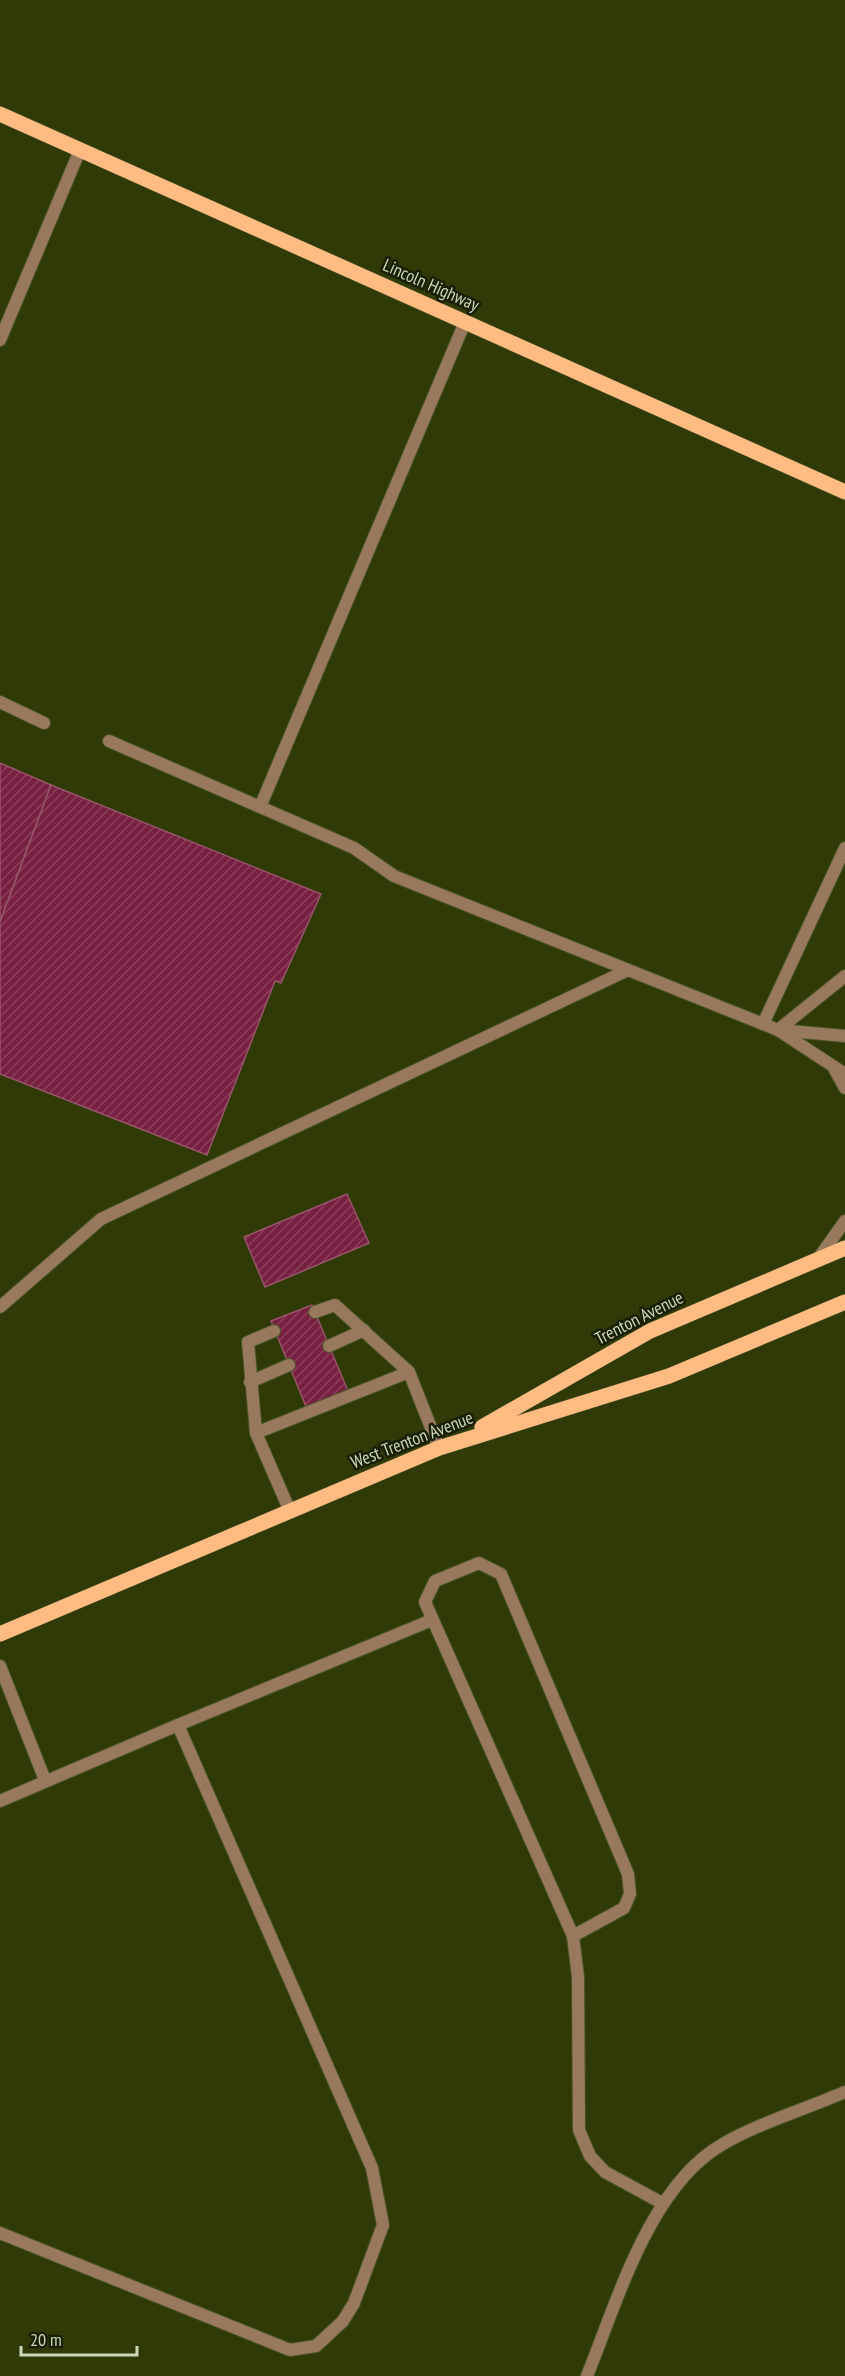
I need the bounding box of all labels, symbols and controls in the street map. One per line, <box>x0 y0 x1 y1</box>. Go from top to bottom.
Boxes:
street label: Lincoln Highway <box>380 253 483 316</box>
street label: Trenton Avenue <box>591 1285 687 1350</box>
street label: West Trenton Avenue <box>347 1406 476 1473</box>
scale bar <box>21 2319 136 2357</box>
text: 20 m <box>30 2328 62 2351</box>

